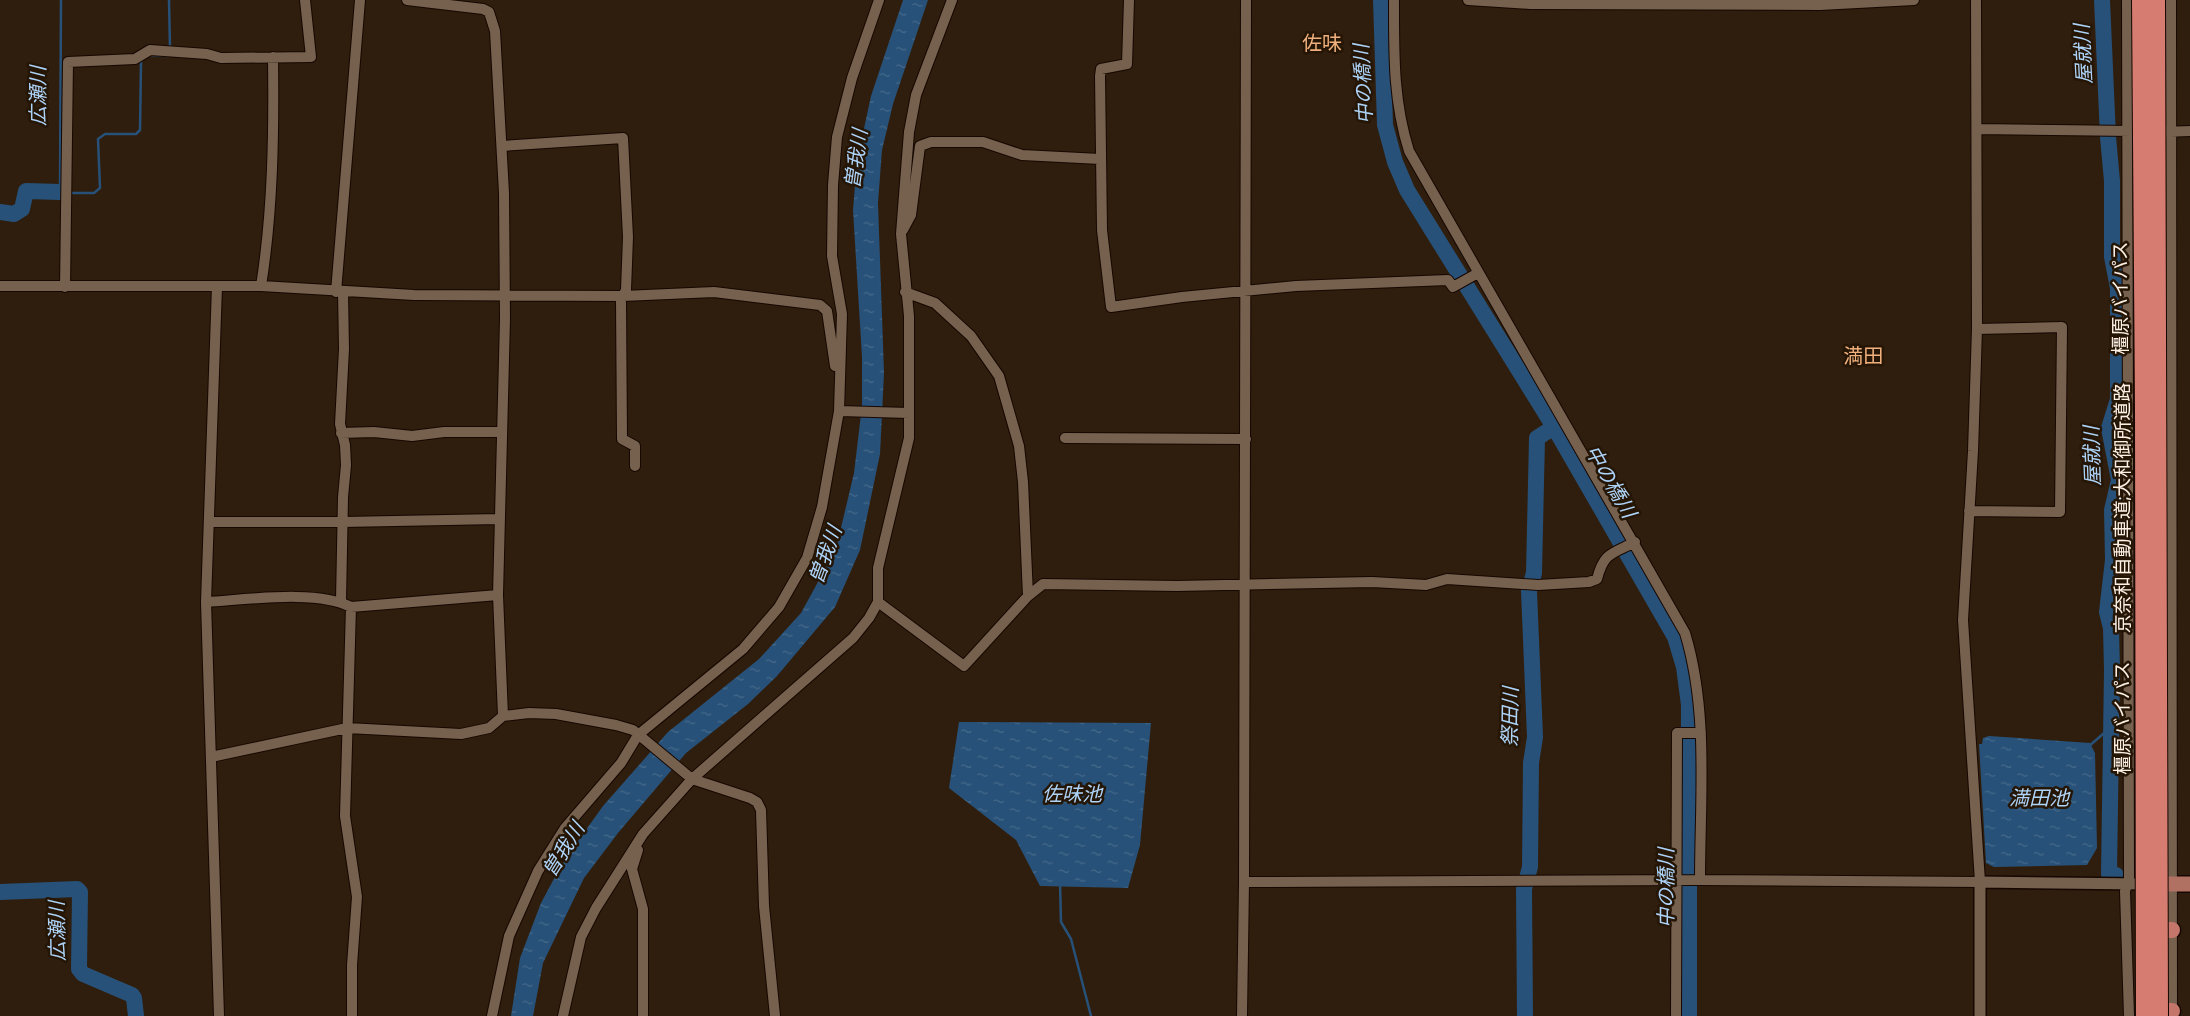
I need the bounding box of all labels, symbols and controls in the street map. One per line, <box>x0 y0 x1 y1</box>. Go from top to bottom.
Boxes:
water label: 屋就川 <box>2070 21 2098 85</box>
district label: 佐味 <box>1302 32 1342 56</box>
water label: 中の橋川 <box>1350 41 1378 125</box>
water label: 広瀬川 <box>27 64 51 126</box>
water label: 曽我川 <box>841 126 873 190</box>
street label: 橿原バイパス <box>2110 241 2133 355</box>
district label: 満田 <box>1843 345 1883 369</box>
street label: 京奈和自動車道;大和御所道路 <box>2112 383 2135 633</box>
water label: 屋就川 <box>2080 424 2106 486</box>
water label: 中の橋川 <box>1580 441 1641 524</box>
water label: 曽我川 <box>804 521 848 587</box>
street label: 橿原バイパス <box>2112 661 2135 775</box>
water label: 祭田川 <box>1498 685 1524 747</box>
water label: 佐味池 <box>1042 783 1104 807</box>
water label: 満田池 <box>2009 787 2071 811</box>
water label: 曽我川 <box>538 817 591 882</box>
water label: 中の橋川 <box>1655 846 1679 928</box>
water label: 広瀬川 <box>45 899 71 961</box>

